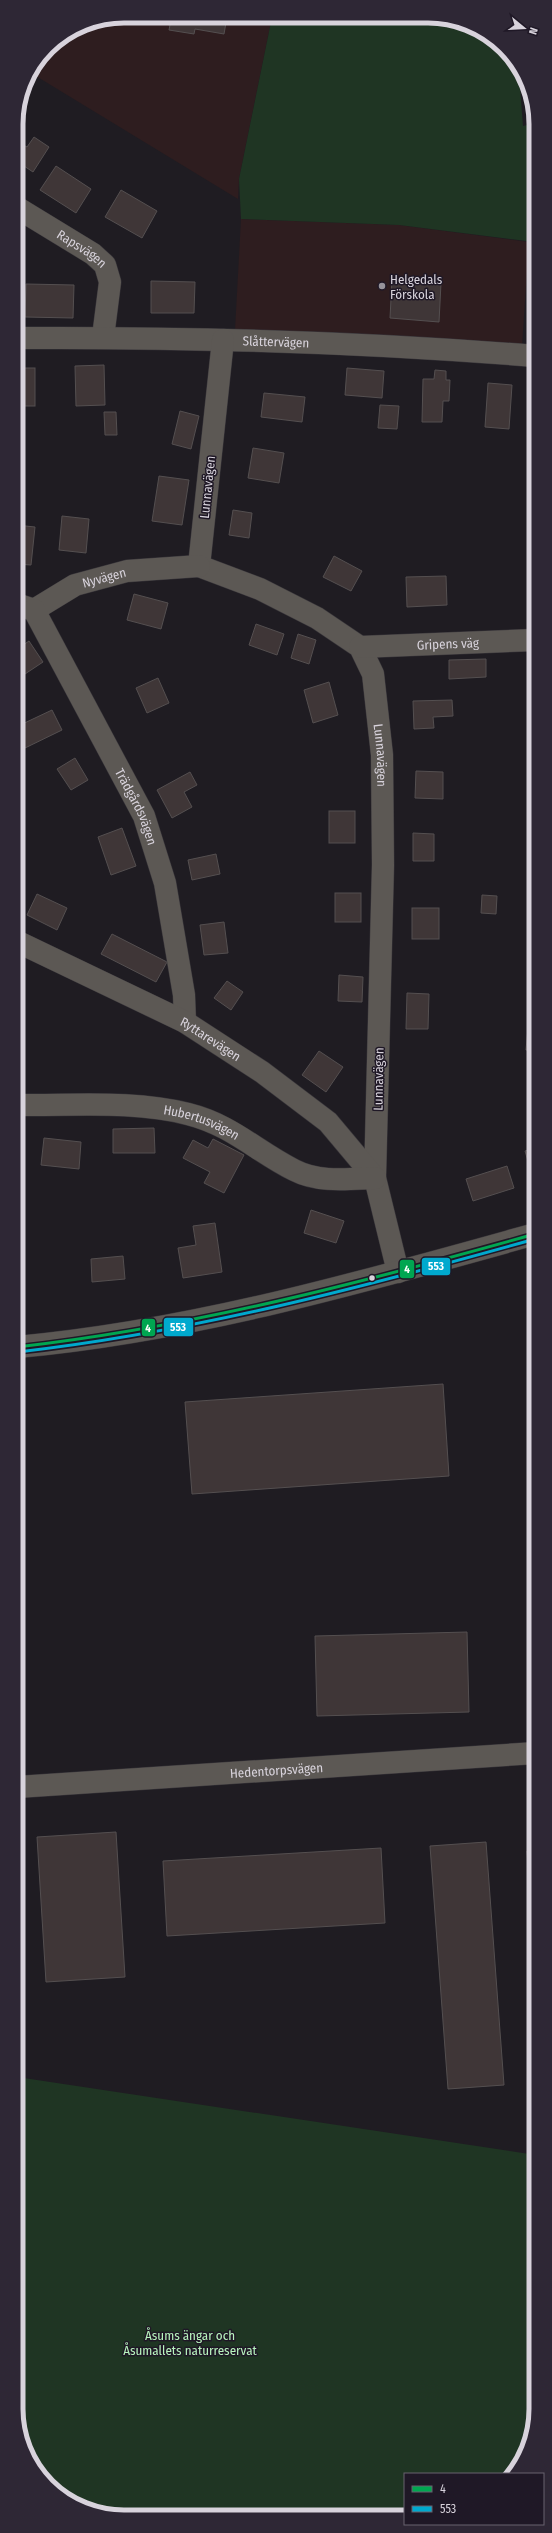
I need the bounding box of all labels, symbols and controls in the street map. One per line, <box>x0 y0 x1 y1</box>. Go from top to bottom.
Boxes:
north arrow <box>504 8 544 48</box>
text: N <box>526 26 540 36</box>
street label: Rapsvägen <box>54 227 110 271</box>
place label: Helgedals Förskola <box>390 272 443 302</box>
marker: Helgedals Förskola <box>377 281 387 291</box>
street label: Slåttervägen <box>242 333 310 351</box>
street label: Lunnavägen <box>197 455 218 519</box>
street label: Nyvägen <box>81 565 128 591</box>
street label: Gripens väg <box>417 635 480 653</box>
street label: Lunnavägen <box>371 723 389 787</box>
street label: Trädgårdsvägen <box>112 766 160 847</box>
street label: Ryttarevägen <box>178 1014 244 1064</box>
street label: Lunnavägen <box>370 1047 387 1111</box>
street label: Hubertusvägen <box>162 1102 242 1143</box>
line badge: 553 <box>421 1257 451 1276</box>
line badge: 4 <box>399 1259 415 1279</box>
text: 553 <box>428 1260 444 1273</box>
text: 4 <box>404 1263 410 1276</box>
unlabelled marker <box>367 1273 377 1283</box>
line badge: 553 <box>163 1317 194 1337</box>
line badge: 4 <box>141 1318 156 1337</box>
text: 553 <box>170 1321 186 1334</box>
text: 4 <box>145 1322 151 1335</box>
street label: Hedentorpsvägen <box>229 1760 324 1781</box>
park label: Åsums ängar och Åsumallets naturreservat <box>123 2327 258 2358</box>
legend <box>404 2473 544 2525</box>
text: 4 <box>440 2482 446 2496</box>
text: 553 <box>440 2502 456 2516</box>

